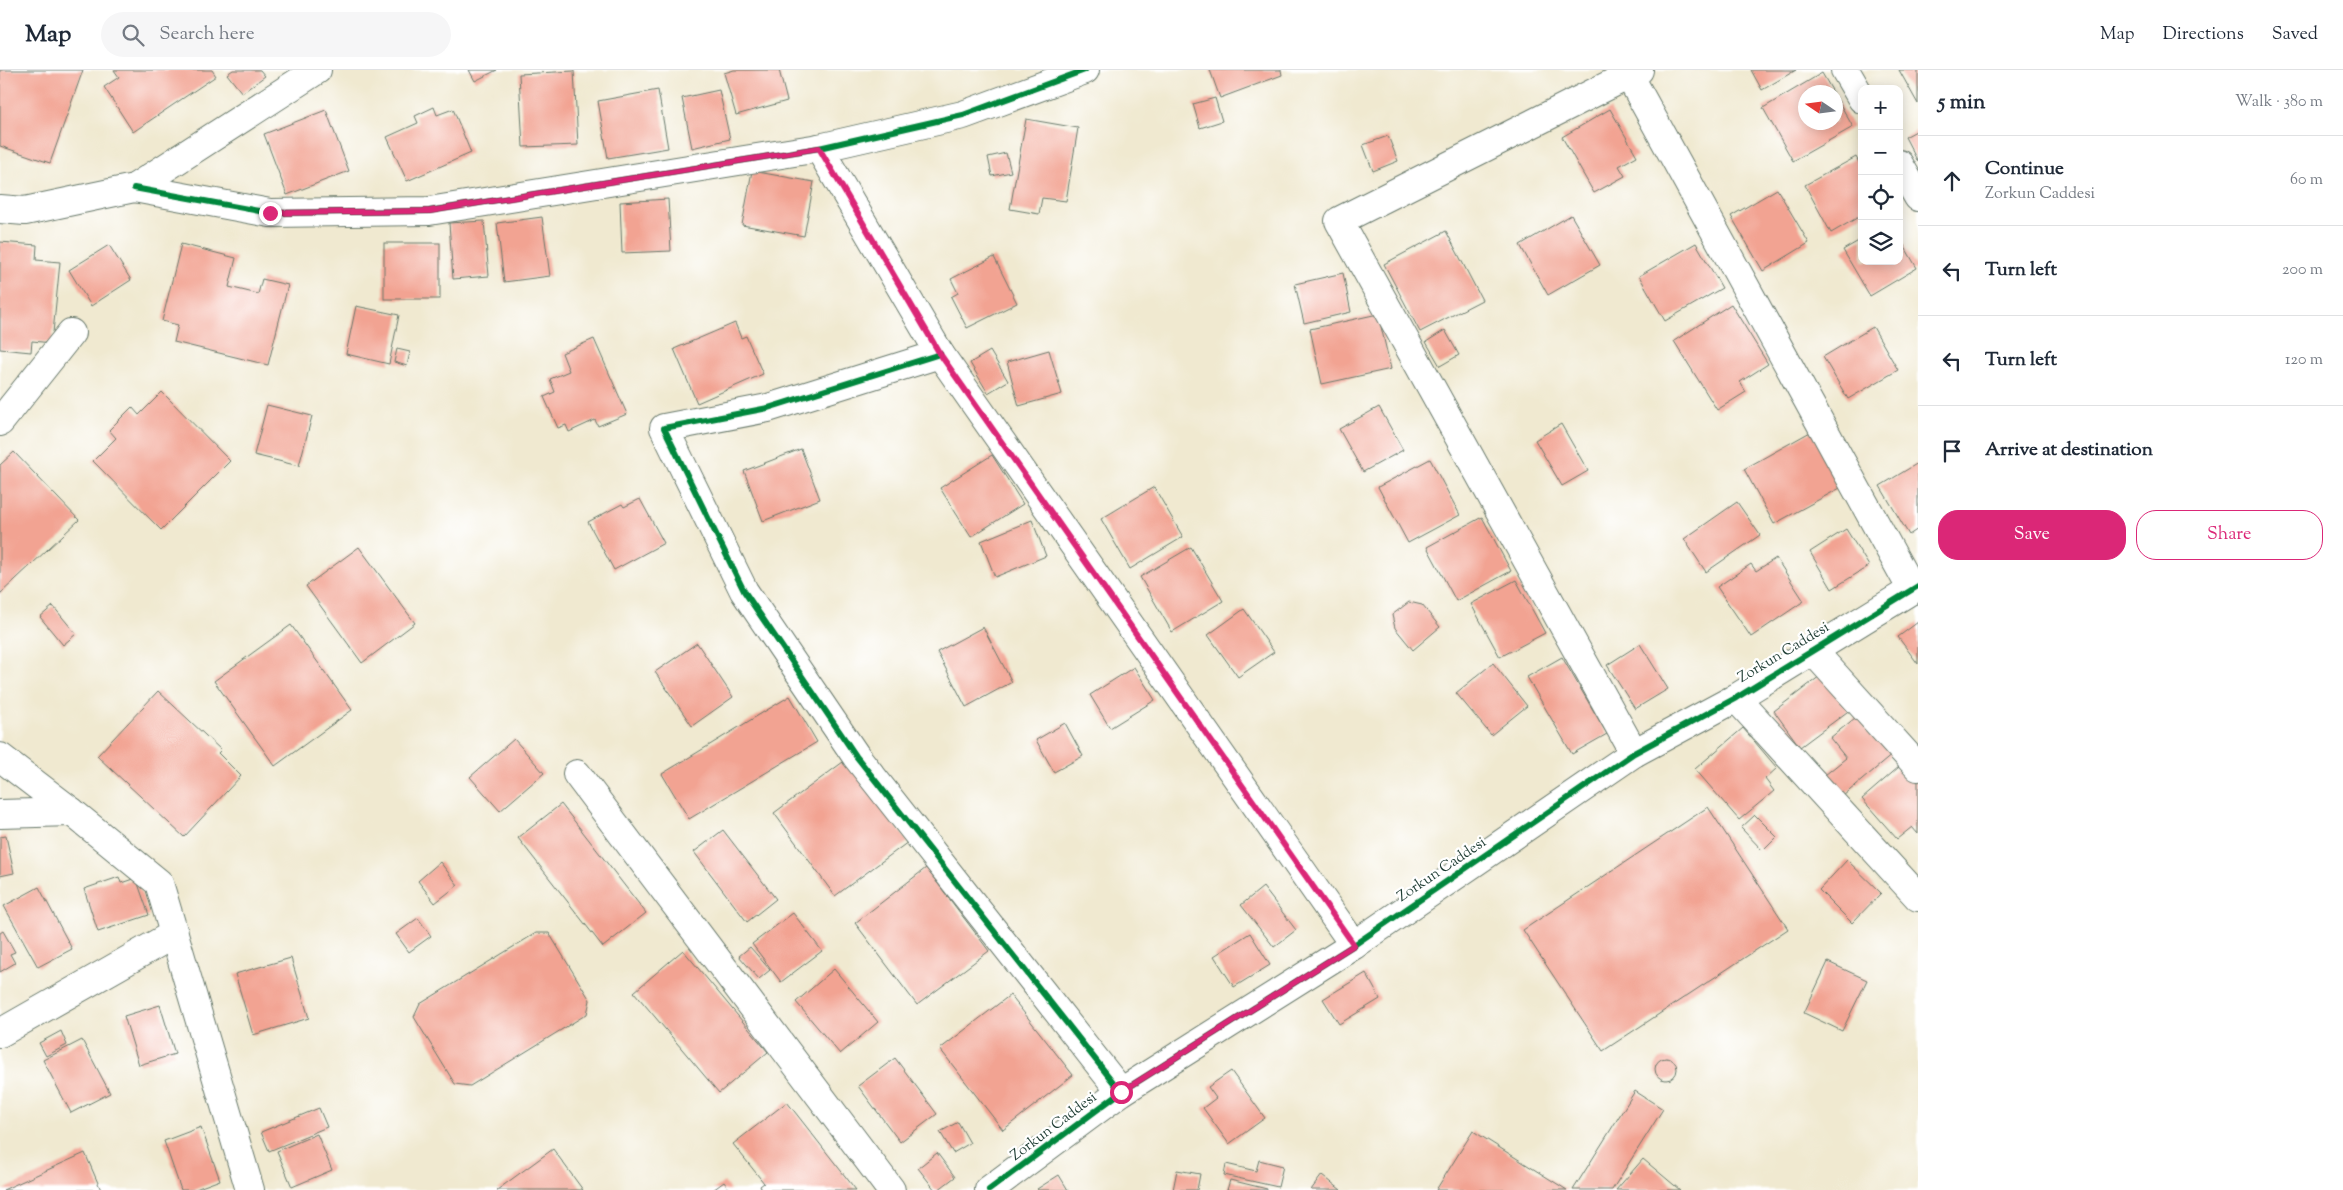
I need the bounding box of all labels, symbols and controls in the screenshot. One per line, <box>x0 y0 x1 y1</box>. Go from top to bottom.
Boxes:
search box <box>101 12 451 57</box>
text: Map <box>25 18 71 52</box>
icon: search <box>119 21 147 49</box>
text: Search here <box>159 21 255 48</box>
text: Map <box>2100 22 2135 48</box>
text: Directions <box>2163 22 2244 48</box>
text: Saved <box>2272 22 2318 48</box>
north arrow <box>1798 85 1843 130</box>
map controls <box>1858 85 1903 265</box>
button: + <box>1858 85 1903 130</box>
text: 5 min <box>1938 88 1985 118</box>
text: Walk · 380 m <box>2235 91 2323 114</box>
button: − <box>1858 130 1903 175</box>
text: Continue <box>1985 156 2064 183</box>
icon: ahead <box>1938 167 1966 195</box>
text: 60 m <box>2290 169 2323 192</box>
button: locate <box>1858 175 1903 220</box>
text: Zorkun Caddesi <box>1985 183 2095 206</box>
route end <box>259 202 282 225</box>
button: layers <box>1858 220 1903 265</box>
icon: left <box>1938 257 1966 285</box>
text: Turn left <box>1985 257 2057 284</box>
text: 200 m <box>2282 259 2323 282</box>
icon: left <box>1938 347 1966 375</box>
text: Turn left <box>1985 347 2057 374</box>
text: 120 m <box>2285 349 2323 372</box>
icon: arrive <box>1938 437 1966 465</box>
text: Arrive at destination <box>1985 437 2153 464</box>
button: Save <box>1938 510 2126 560</box>
button: Share <box>2136 510 2323 560</box>
street label: Zorkun Caddesi <box>1734 617 1834 689</box>
street label: Zorkun Caddesi <box>1393 832 1491 908</box>
route start <box>1110 1081 1133 1104</box>
street label: Zorkun Caddesi <box>1006 1088 1102 1166</box>

